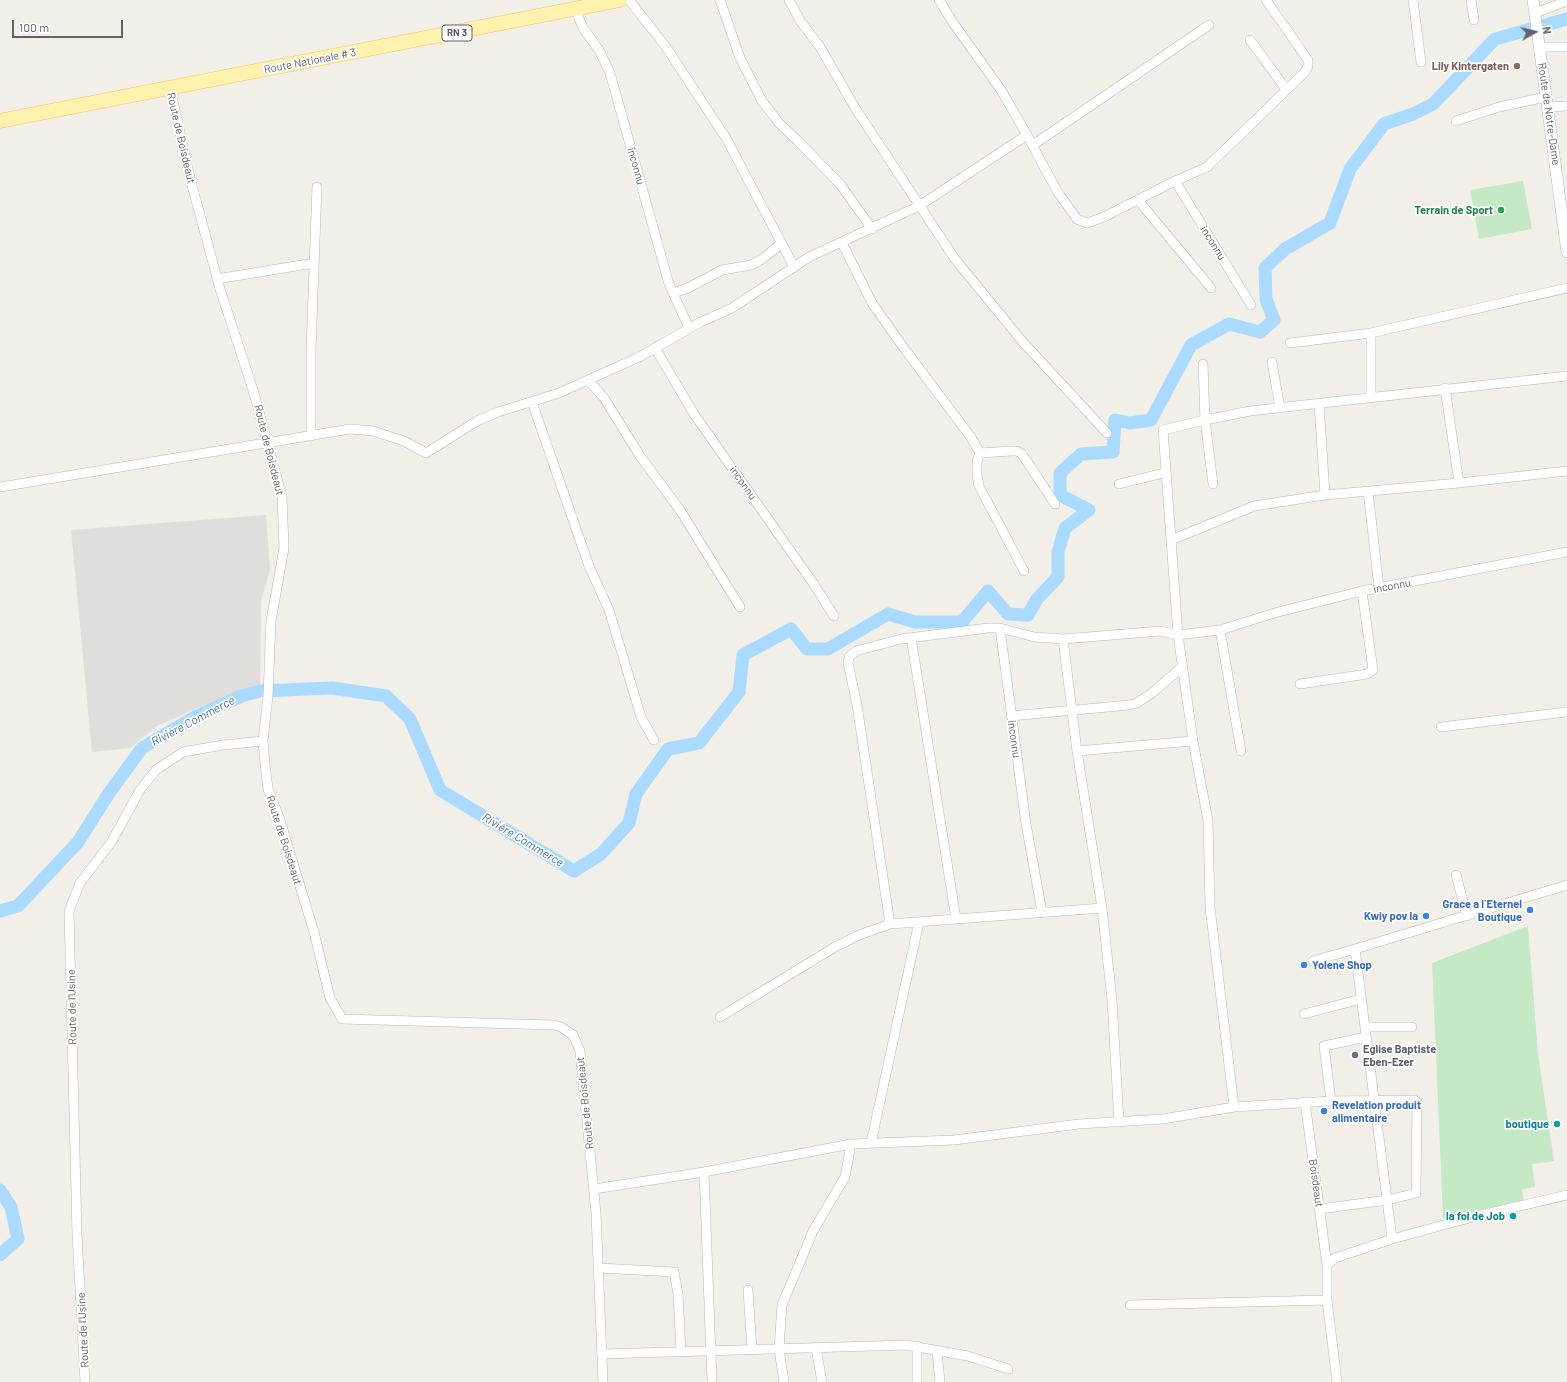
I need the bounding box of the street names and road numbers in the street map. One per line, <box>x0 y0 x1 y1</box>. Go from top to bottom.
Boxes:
road number: RN 3 <box>442 25 472 41</box>
street label: Route Nationale # 3 <box>263 46 357 76</box>
street label: Route de Notre-Dame <box>1535 62 1563 166</box>
street label: Route de Boisdeaut <box>164 91 198 185</box>
street label: inconnu <box>624 146 648 186</box>
street label: inconnu <box>1197 223 1229 263</box>
street label: Route de Boisdeaut <box>251 403 287 497</box>
street label: inconnu <box>727 464 759 502</box>
street label: inconnu <box>1372 576 1412 596</box>
street label: inconnu <box>1005 719 1023 759</box>
street label: Route de Boisdeaut <box>263 794 305 886</box>
street label: Route de l'Usine <box>65 969 79 1045</box>
street label: Route de Boisdeaut <box>574 1056 596 1150</box>
street label: Boisdeaut <box>1306 1158 1326 1208</box>
street label: Route de l'Usine <box>74 1292 92 1368</box>

